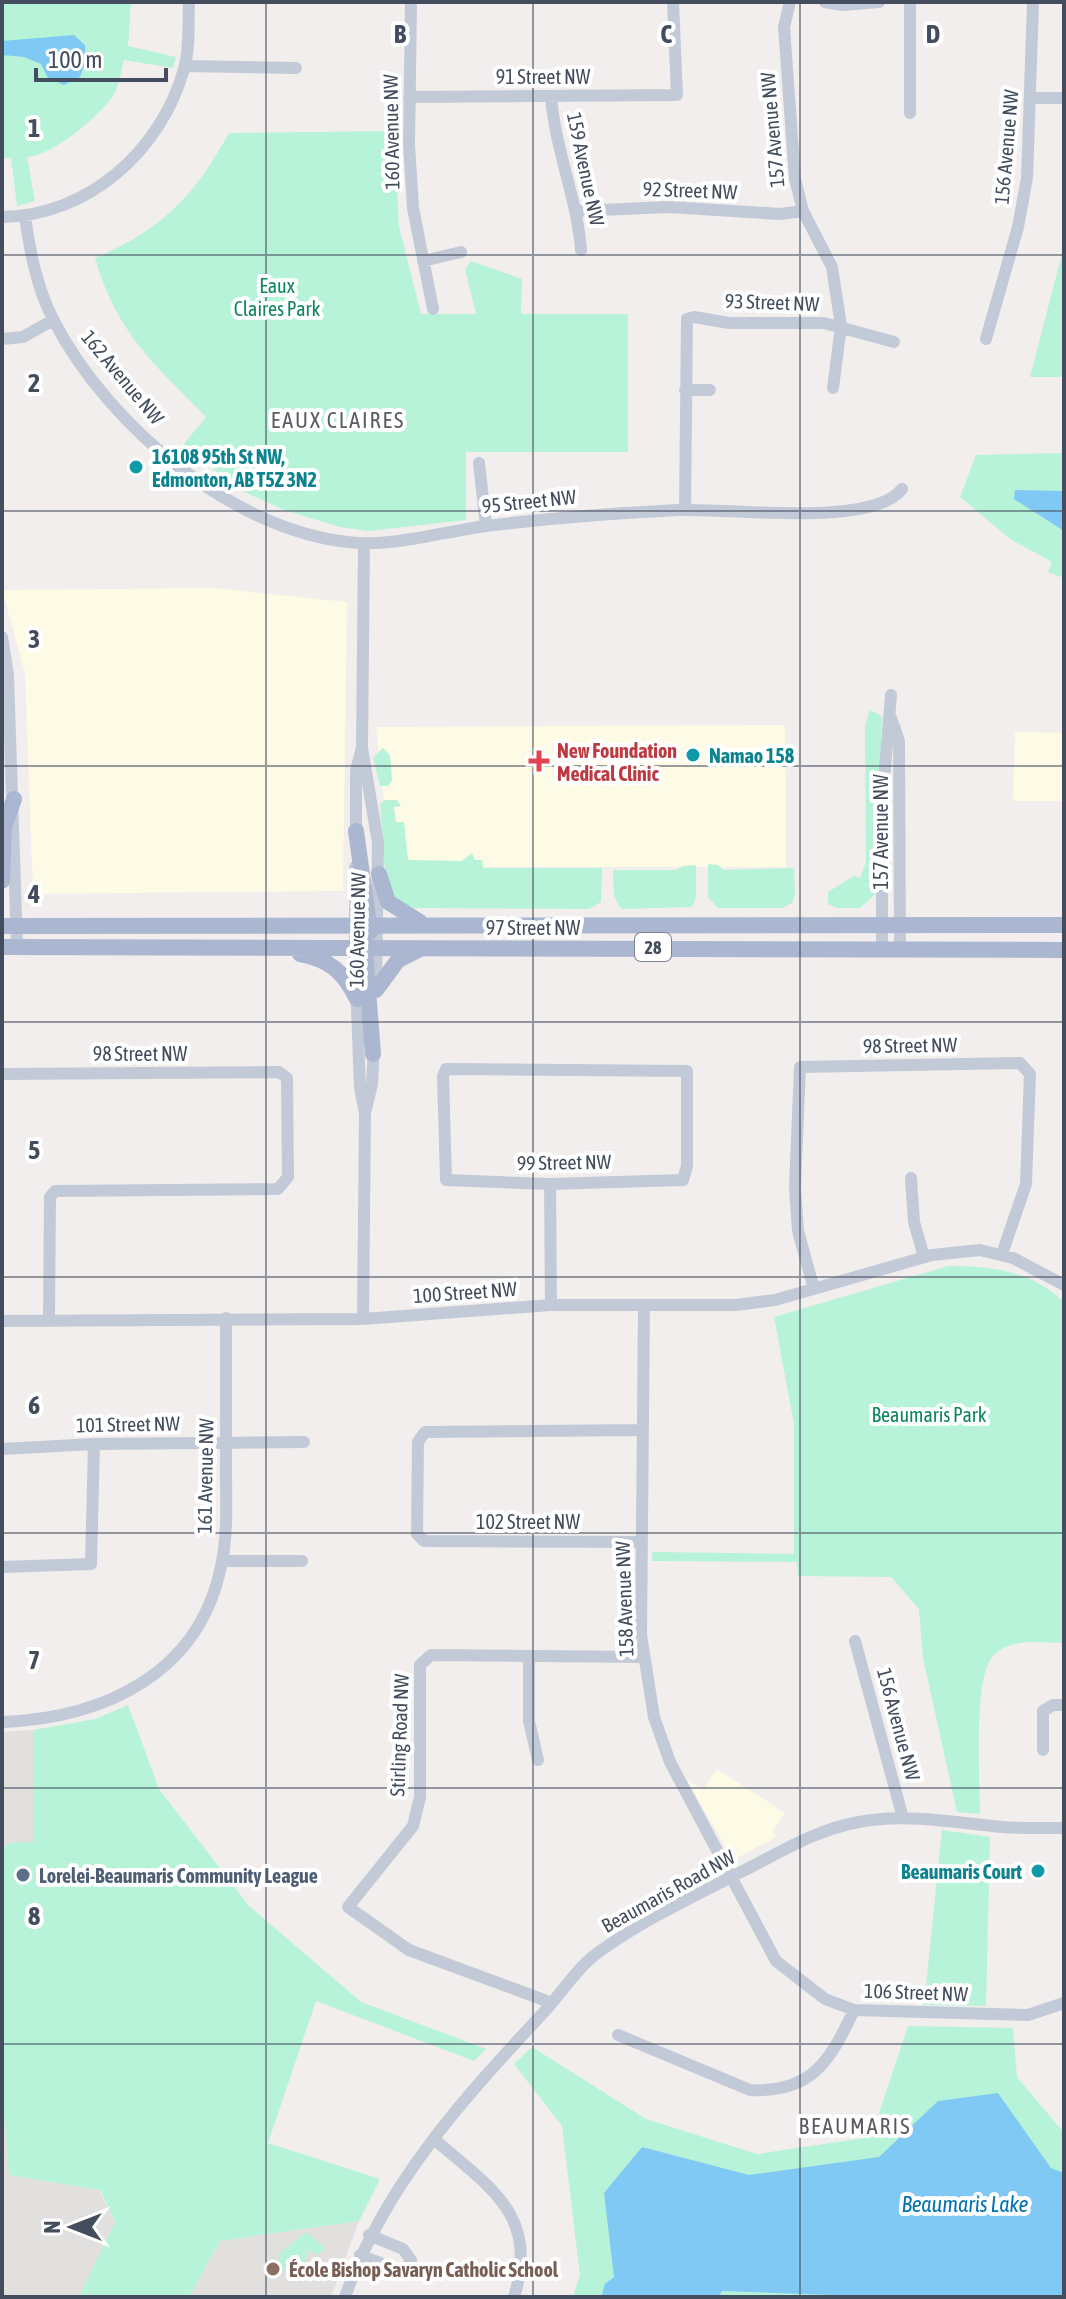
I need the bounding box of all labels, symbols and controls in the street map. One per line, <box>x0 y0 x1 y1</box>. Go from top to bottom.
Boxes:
text: B <box>394 19 407 49</box>
text: C <box>660 19 672 49</box>
text: D <box>926 19 940 49</box>
scale bar <box>36 32 166 82</box>
text: 100 m <box>48 46 102 73</box>
street label: 91 Street NW <box>496 65 591 88</box>
street label: 157 Avenue NW <box>755 71 788 188</box>
street label: 160 Avenue NW <box>378 74 404 190</box>
street label: 156 Avenue NW <box>990 88 1023 205</box>
street label: 159 Avenue NW <box>563 110 609 228</box>
text: 1 <box>28 113 40 143</box>
street label: 92 Street NW <box>642 177 738 203</box>
park label: Eaux Claires Park <box>234 274 320 320</box>
street label: 93 Street NW <box>724 289 820 315</box>
street label: 162 Avenue NW <box>77 325 169 429</box>
text: 2 <box>28 368 40 398</box>
district label: EAUX CLAIRES <box>271 407 405 433</box>
place label: 16108 95th St NW, Edmonton, AB T5Z 3N2 <box>152 445 317 491</box>
marker: 16108 95th St NW, Edmonton, AB T5Z 3N2 <box>127 458 145 476</box>
street label: 95 Street NW <box>481 485 578 517</box>
text: 3 <box>28 624 40 654</box>
place label: New Foundation Medical Clinic <box>557 739 677 785</box>
place label: Namao 158 <box>709 744 795 767</box>
marker: Namao 158 <box>684 746 702 764</box>
marker: New Foundation Medical Clinic <box>528 750 550 772</box>
street label: 157 Avenue NW <box>869 774 892 890</box>
street label: 160 Avenue NW <box>344 872 370 988</box>
text: 4 <box>27 879 40 909</box>
street label: 97 Street NW <box>486 916 581 939</box>
road number: 28 <box>635 933 671 961</box>
street label: 98 Street NW <box>863 1033 958 1057</box>
street label: 98 Street NW <box>93 1042 188 1065</box>
text: 5 <box>28 1135 40 1165</box>
street label: 99 Street NW <box>517 1150 612 1174</box>
street label: 100 Street NW <box>412 1277 518 1307</box>
text: 6 <box>28 1390 40 1420</box>
park label: Beaumaris Park <box>872 1403 987 1426</box>
street label: 101 Street NW <box>76 1412 181 1436</box>
street label: 161 Avenue NW <box>192 1418 218 1534</box>
street label: 102 Street NW <box>476 1510 580 1533</box>
street label: 158 Avenue NW <box>610 1540 638 1657</box>
text: 7 <box>28 1645 40 1675</box>
street label: 156 Avenue NW <box>873 1665 925 1783</box>
street label: Stirling Road NW <box>385 1673 413 1797</box>
street label: Beaumaris Road NW <box>597 1845 739 1937</box>
place label: Beaumaris Court <box>901 1860 1022 1883</box>
marker: Beaumaris Court <box>1029 1862 1047 1880</box>
place label: Lorelei-Beaumaris Community League <box>39 1864 318 1887</box>
marker: Lorelei-Beaumaris Community League <box>14 1866 32 1884</box>
text: 8 <box>28 1901 40 1931</box>
street label: 106 Street NW <box>864 1979 969 2005</box>
district label: BEAUMARIS <box>799 2113 911 2139</box>
north arrow <box>32 2187 112 2267</box>
water label: Beaumaris Lake <box>901 2191 1029 2217</box>
text: N <box>39 2221 65 2233</box>
place label: École Bishop Savaryn Catholic School <box>289 2258 559 2281</box>
marker: École Bishop Savaryn Catholic School <box>264 2260 282 2278</box>

